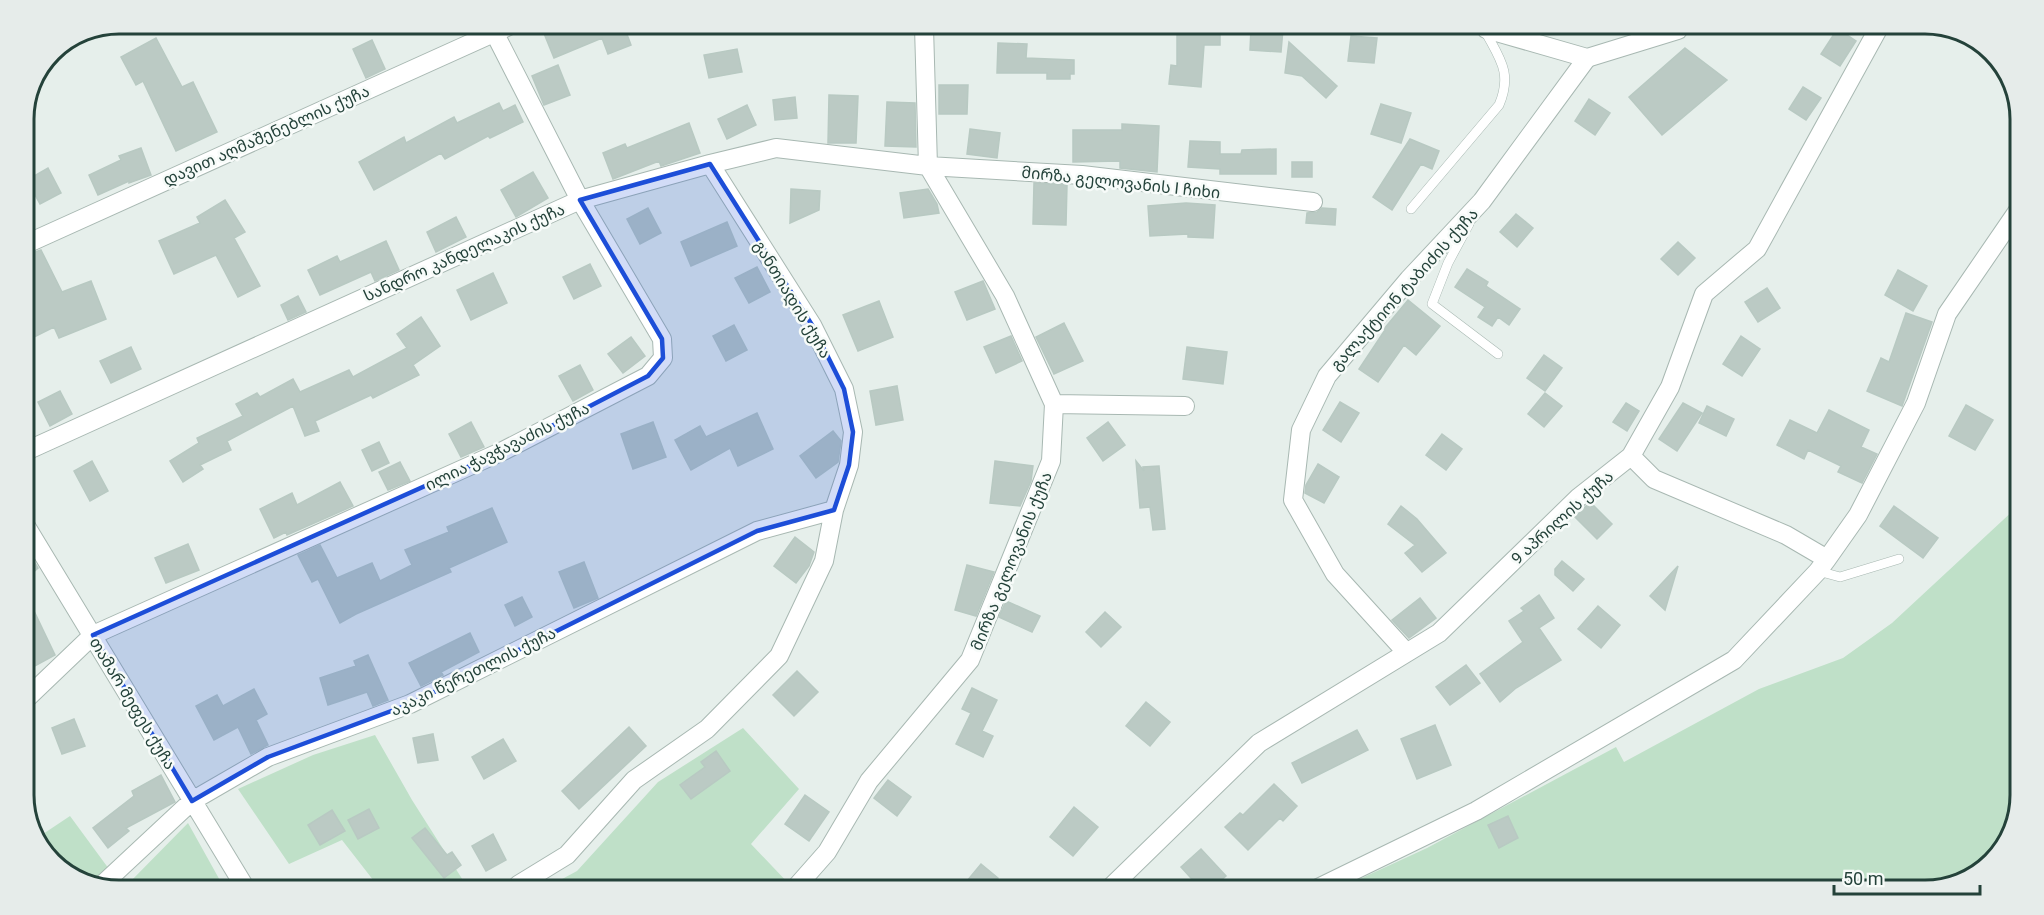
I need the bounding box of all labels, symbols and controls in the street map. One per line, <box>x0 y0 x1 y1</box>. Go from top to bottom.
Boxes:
street label: დავით აღმაშენებლის ქუჩა <box>160 81 373 191</box>
street label: მირზა გელოვანის I ჩიხი <box>1021 163 1221 203</box>
street label: სანდრო კანდელაკის ქუჩა <box>361 199 568 306</box>
street label: გალაქტიონ ტაბიძის ქუჩა <box>1327 205 1483 375</box>
street label: განთიადის ქუჩა <box>749 237 835 362</box>
street label: ილია ჭავჭავაძის ქუჩა <box>422 398 593 495</box>
street label: 9 აპრილის ქუჩა <box>1507 467 1618 569</box>
street label: მირზა გელოვანის ქუჩა <box>967 469 1057 654</box>
street label: აკაკი წერეთლის ქუჩა <box>388 623 559 721</box>
street label: თამარ მეფეს ქუჩა <box>86 634 180 773</box>
scale bar <box>1834 858 1980 896</box>
text: 50 m <box>1843 868 1883 889</box>

